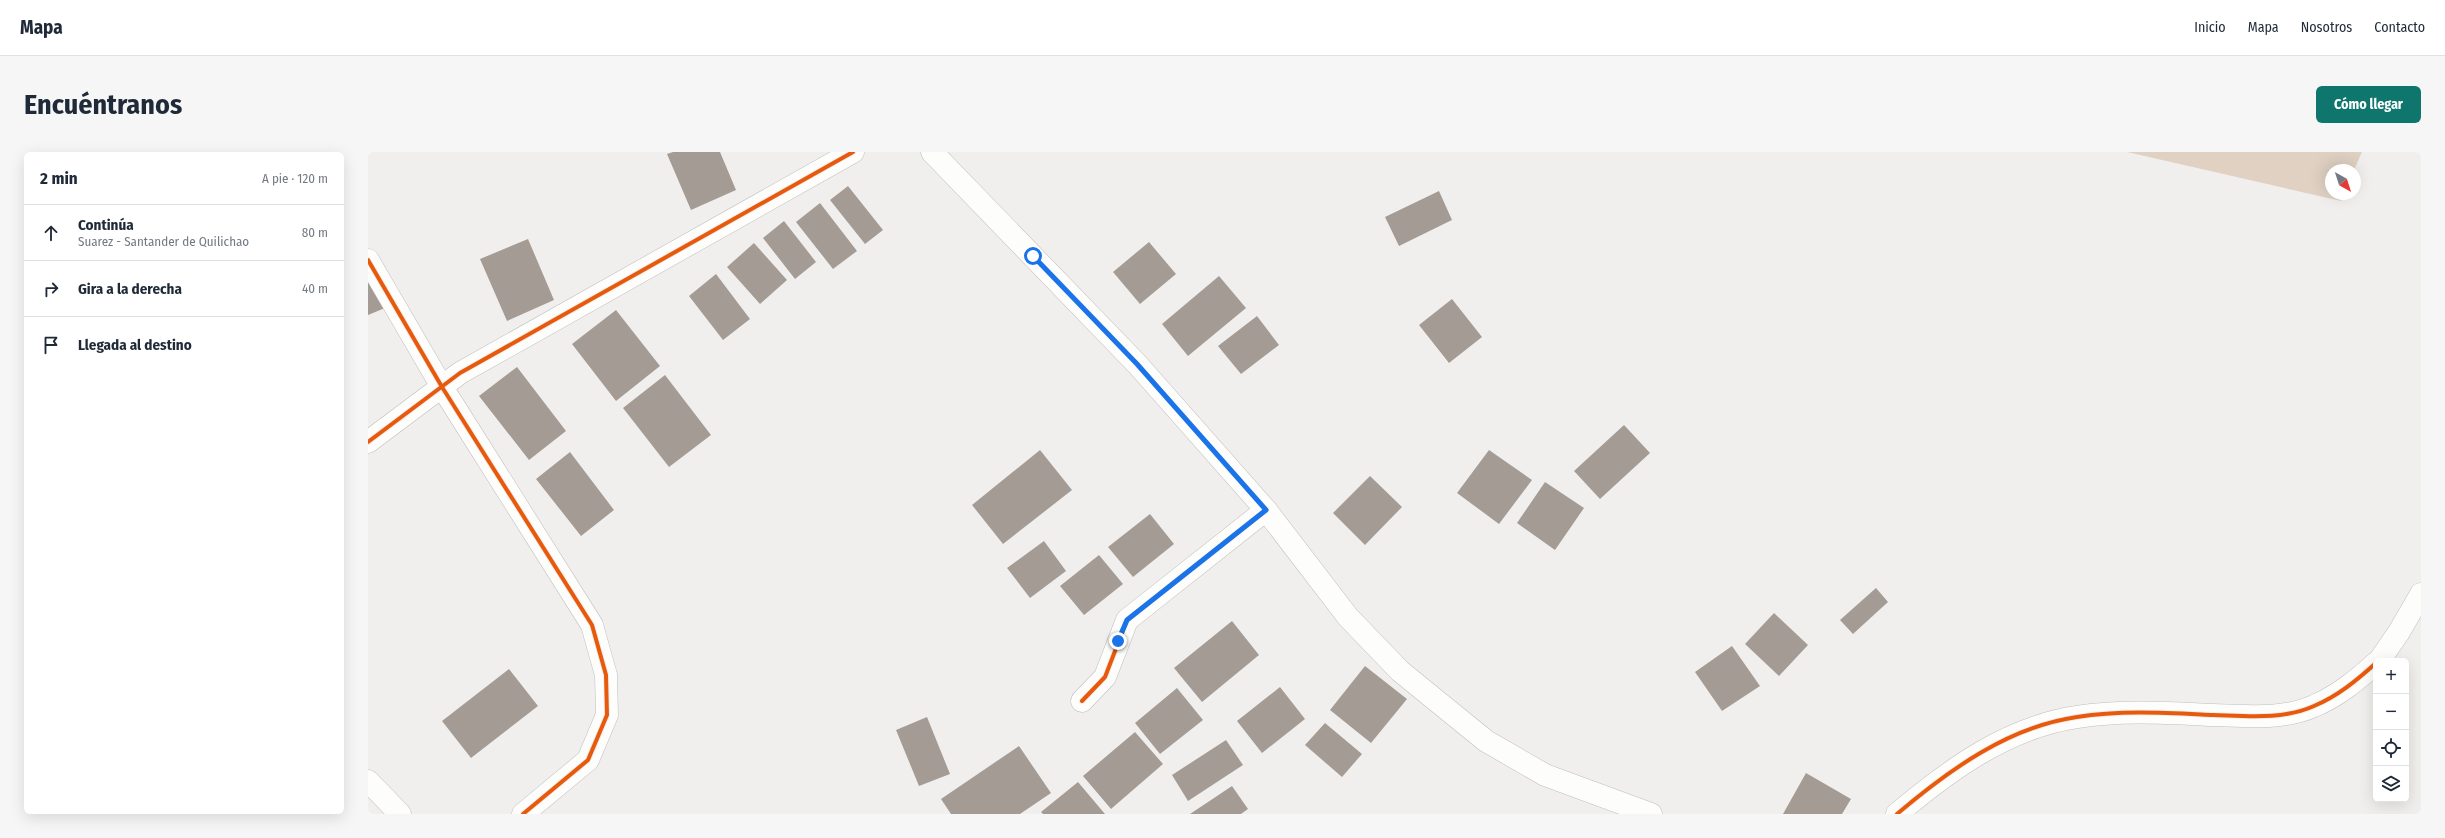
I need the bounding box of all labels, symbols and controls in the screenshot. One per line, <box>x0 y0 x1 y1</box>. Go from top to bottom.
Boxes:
text: Mapa <box>20 16 63 39</box>
text: Inicio <box>2194 19 2226 36</box>
text: Mapa <box>2248 19 2279 36</box>
text: Nosotros <box>2301 19 2352 36</box>
text: Contacto <box>2374 19 2425 36</box>
button: Cómo llegar <box>2316 86 2421 123</box>
text: Encuéntranos <box>24 88 182 121</box>
north arrow <box>2325 164 2361 200</box>
text: 2 min <box>40 168 78 189</box>
text: A pie · 120 m <box>262 171 328 186</box>
text: Continúa <box>78 216 134 234</box>
icon: ahead <box>40 222 62 244</box>
text: 80 m <box>302 225 328 240</box>
text: Suarez - Santander de Quilichao <box>78 234 249 249</box>
route start <box>1024 247 1042 265</box>
icon: right <box>40 278 62 300</box>
text: Gira a la derecha <box>78 280 182 298</box>
text: 40 m <box>302 281 328 296</box>
icon: arrive <box>40 334 62 356</box>
text: Llegada al destino <box>78 336 192 354</box>
route end <box>1109 632 1127 650</box>
map controls <box>2373 658 2409 802</box>
button: + <box>2373 658 2409 694</box>
button: − <box>2373 694 2409 730</box>
button: locate <box>2373 730 2409 766</box>
button: layers <box>2373 766 2409 802</box>

